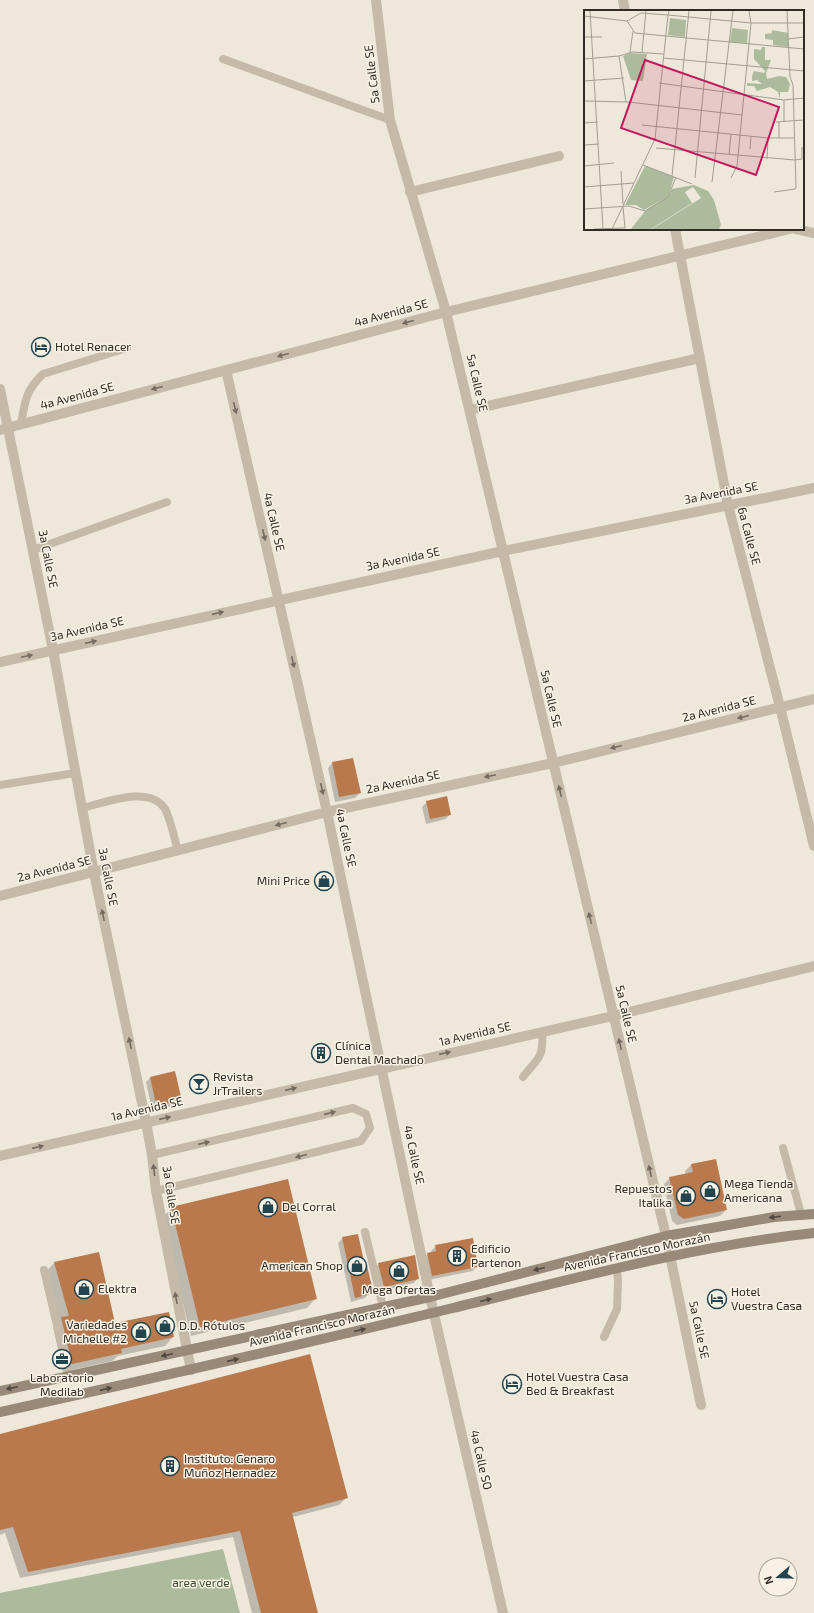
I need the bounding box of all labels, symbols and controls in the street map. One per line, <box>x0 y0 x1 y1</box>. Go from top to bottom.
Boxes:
inset map <box>584 10 804 230</box>
street label: 5a Calle SE <box>360 44 382 104</box>
street label: 4a Avenida SE <box>352 295 429 329</box>
one-way arrow <box>402 319 414 325</box>
hotel icon: Hotel Renacer <box>30 336 52 358</box>
place label: Hotel Renacer <box>55 339 131 353</box>
one-way arrow <box>277 352 289 358</box>
street label: 5a Calle SE <box>465 353 491 413</box>
street label: 4a Avenida SE <box>38 378 115 412</box>
one-way arrow <box>151 386 163 392</box>
one-way arrow <box>232 402 238 415</box>
street label: 3a Avenida SE <box>683 478 759 506</box>
street label: 4a Calle SE <box>261 491 289 553</box>
street label: 6a Calle SE <box>736 505 764 566</box>
street label: 3a Calle SE <box>36 528 62 589</box>
one-way arrow <box>261 529 267 541</box>
street label: 3a Avenida SE <box>365 543 441 573</box>
one-way arrow <box>212 610 224 616</box>
street label: 3a Avenida SE <box>49 613 125 643</box>
one-way arrow <box>85 638 97 644</box>
one-way arrow <box>20 653 33 659</box>
one-way arrow <box>290 656 296 668</box>
street label: 5a Calle SE <box>539 669 565 729</box>
street label: 2a Avenida SE <box>681 692 757 724</box>
one-way arrow <box>736 714 749 720</box>
one-way arrow <box>610 745 622 751</box>
street label: 2a Avenida SE <box>365 766 441 796</box>
one-way arrow <box>483 774 496 780</box>
one-way arrow <box>319 782 325 795</box>
one-way arrow <box>557 785 563 797</box>
street label: 4a Calle SE <box>334 807 360 869</box>
one-way arrow <box>275 821 287 827</box>
street label: 3a Calle SE <box>96 846 122 907</box>
street label: 2a Avenida SE <box>16 852 92 884</box>
shop icon: Mini Price <box>313 870 335 892</box>
place label: Mini Price <box>257 873 310 887</box>
one-way arrow <box>99 909 105 922</box>
one-way arrow <box>587 912 593 924</box>
street label: 5a Calle SE <box>614 984 640 1044</box>
street label: 1a Avenida SE <box>438 1018 512 1048</box>
one-way arrow <box>126 1036 132 1049</box>
place label: Clínica Dental Machado <box>335 1038 424 1066</box>
one-way arrow <box>617 1038 623 1051</box>
building icon: Clínica Dental Machado <box>310 1042 332 1064</box>
one-way arrow <box>439 1050 452 1056</box>
place label: Revista JrTrailers <box>213 1069 262 1097</box>
bar icon: Revista JrTrailers <box>188 1073 210 1095</box>
one-way arrow <box>285 1085 298 1091</box>
street label: 1a Avenida SE <box>110 1093 184 1123</box>
one-way arrow <box>325 1110 337 1116</box>
one-way arrow <box>159 1115 171 1121</box>
street label: 4a Calle SE <box>402 1124 428 1186</box>
one-way arrow <box>198 1140 210 1146</box>
one-way arrow <box>32 1143 44 1149</box>
one-way arrow <box>294 1153 306 1159</box>
one-way arrow <box>151 1164 157 1176</box>
street label: 3a Calle SE <box>160 1165 184 1225</box>
one-way arrow <box>647 1165 653 1177</box>
place label: Mega Tienda Americana <box>724 1176 793 1204</box>
shop icon: Mega Tienda Americana <box>699 1180 721 1202</box>
place label: Repuestos Italika <box>614 1181 672 1209</box>
shop icon: Repuestos Italika <box>675 1185 697 1207</box>
shop icon: Del Corral <box>257 1196 279 1218</box>
place label: Del Corral <box>282 1199 336 1213</box>
one-way arrow <box>769 1214 781 1220</box>
street label: Avenida Francisco Morazán <box>562 1229 711 1273</box>
place label: Edificio Partenon <box>471 1241 521 1269</box>
building icon: Edificio Partenon <box>446 1245 468 1267</box>
shop icon: American Shop <box>346 1255 368 1277</box>
place label: American Shop <box>261 1258 343 1272</box>
shop icon: Mega Ofertas <box>388 1260 410 1282</box>
one-way arrow <box>533 1266 545 1272</box>
shop icon: Elektra <box>73 1278 95 1300</box>
place label: Elektra <box>98 1281 137 1295</box>
place label: Mega Ofertas <box>362 1282 436 1296</box>
place label: Hotel Vuestra Casa <box>731 1284 802 1312</box>
hotel icon: Hotel Vuestra Casa <box>706 1288 728 1310</box>
one-way arrow <box>173 1292 179 1304</box>
one-way arrow <box>480 1297 492 1303</box>
street label: 5a Calle SE <box>687 1300 713 1360</box>
street label: Avenida Francisco Morazán <box>247 1301 396 1349</box>
shop icon: D.D. Rótulos <box>154 1315 176 1337</box>
place label: Variedades Michelle #2 <box>63 1317 127 1345</box>
place label: D.D. Rótulos <box>179 1318 245 1332</box>
shop icon: Variedades Michelle #2 <box>130 1321 152 1343</box>
one-way arrow <box>354 1327 366 1333</box>
office icon: Laboratorio Medilab <box>51 1348 73 1370</box>
one-way arrow <box>161 1352 173 1358</box>
one-way arrow <box>227 1357 239 1363</box>
place label: Hotel Vuestra Casa Bed & Breakfast <box>526 1369 629 1397</box>
place label: Laboratorio Medilab <box>30 1370 94 1398</box>
hotel icon: Hotel Vuestra Casa Bed & Breakfast <box>501 1373 523 1395</box>
one-way arrow <box>100 1385 113 1391</box>
one-way arrow <box>6 1386 19 1392</box>
street label: 4a Calle SO <box>468 1428 496 1491</box>
place label: Instituto: Genaro Muñoz Hernadez <box>184 1451 276 1479</box>
building icon: Instituto: Genaro Muñoz Hernadez <box>159 1455 181 1477</box>
north arrow <box>758 1557 798 1597</box>
text: N <box>761 1574 776 1586</box>
park label: area verde <box>172 1575 230 1589</box>

